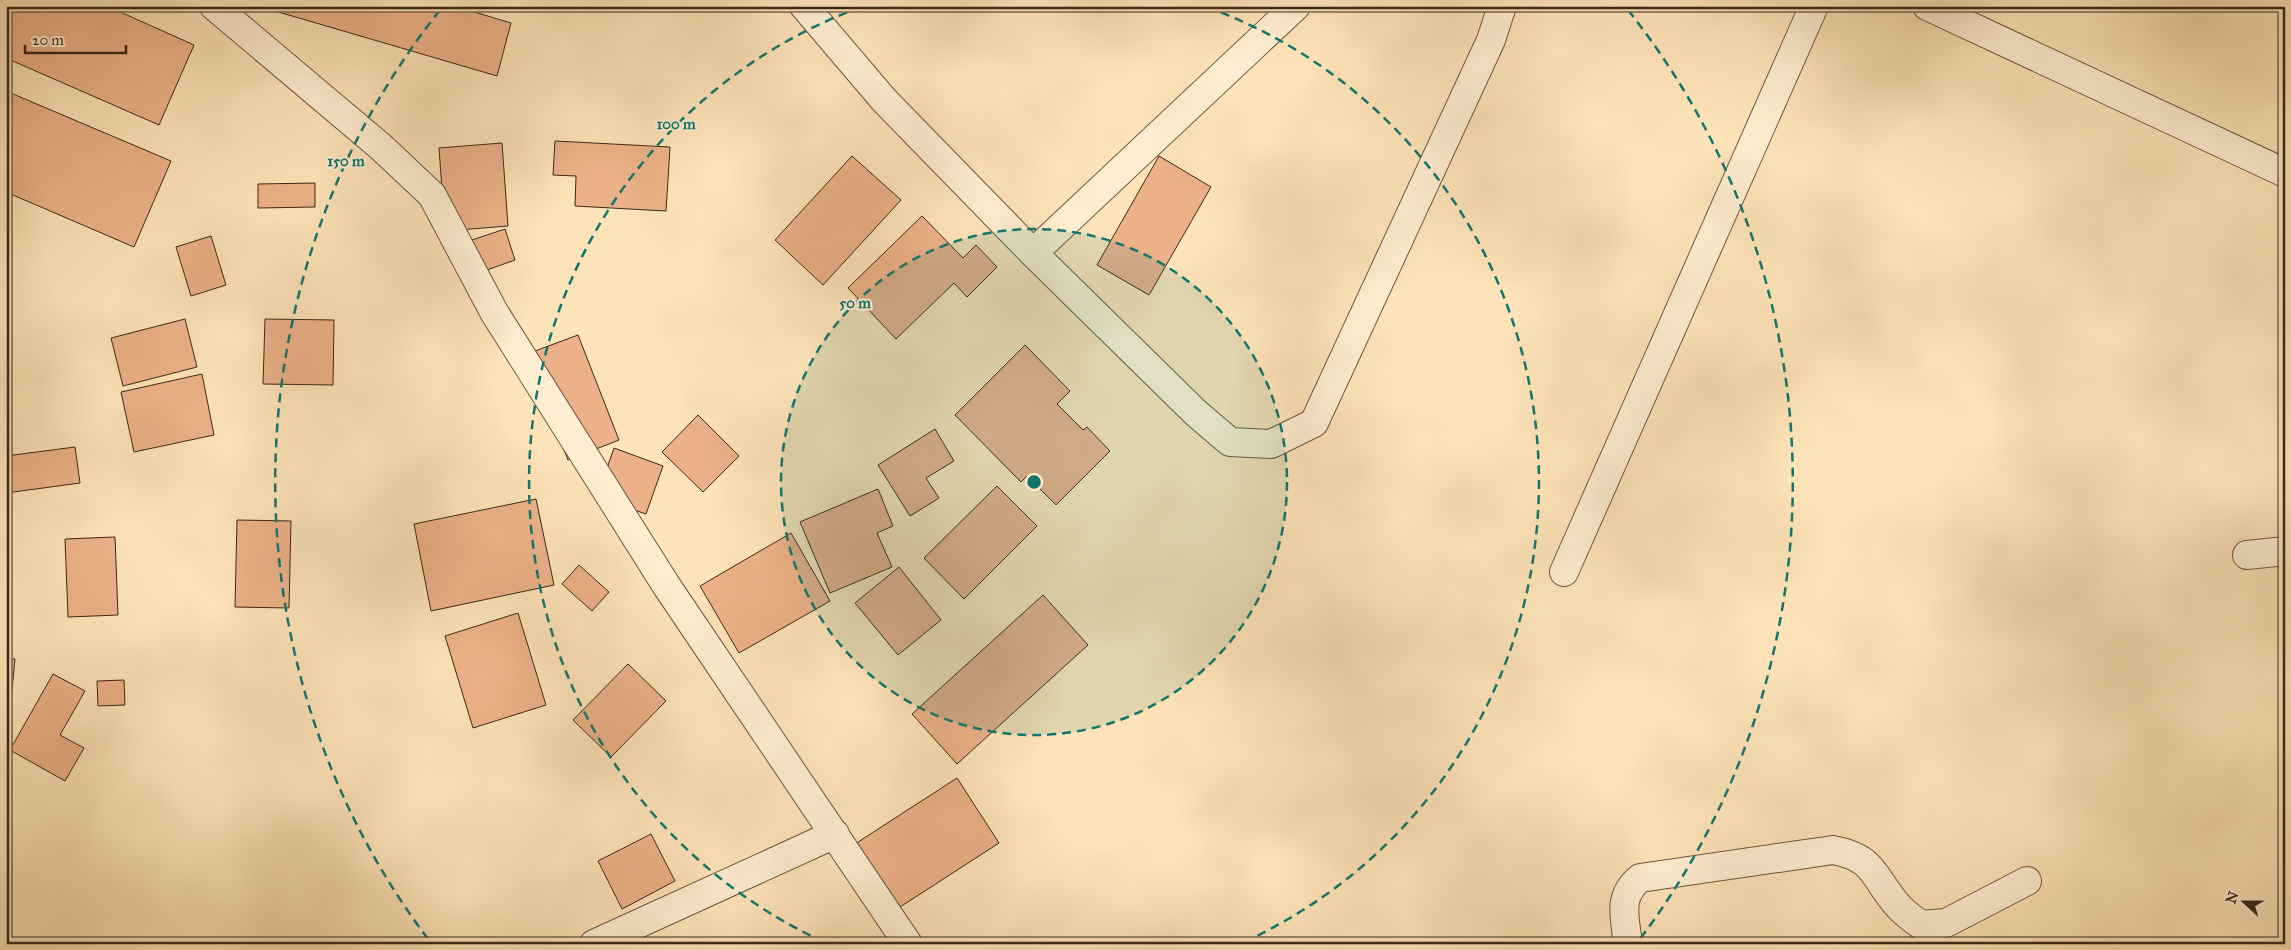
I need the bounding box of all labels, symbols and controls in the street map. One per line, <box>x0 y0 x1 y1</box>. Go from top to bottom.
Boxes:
scale bar <box>25 22 126 54</box>
text: 20 m <box>32 31 64 49</box>
text: 100 m <box>656 115 696 133</box>
text: 150 m <box>327 152 365 170</box>
text: 50 m <box>839 294 871 312</box>
centre of rings <box>1025 473 1043 491</box>
north arrow <box>2218 878 2268 928</box>
text: N <box>2222 889 2242 906</box>

